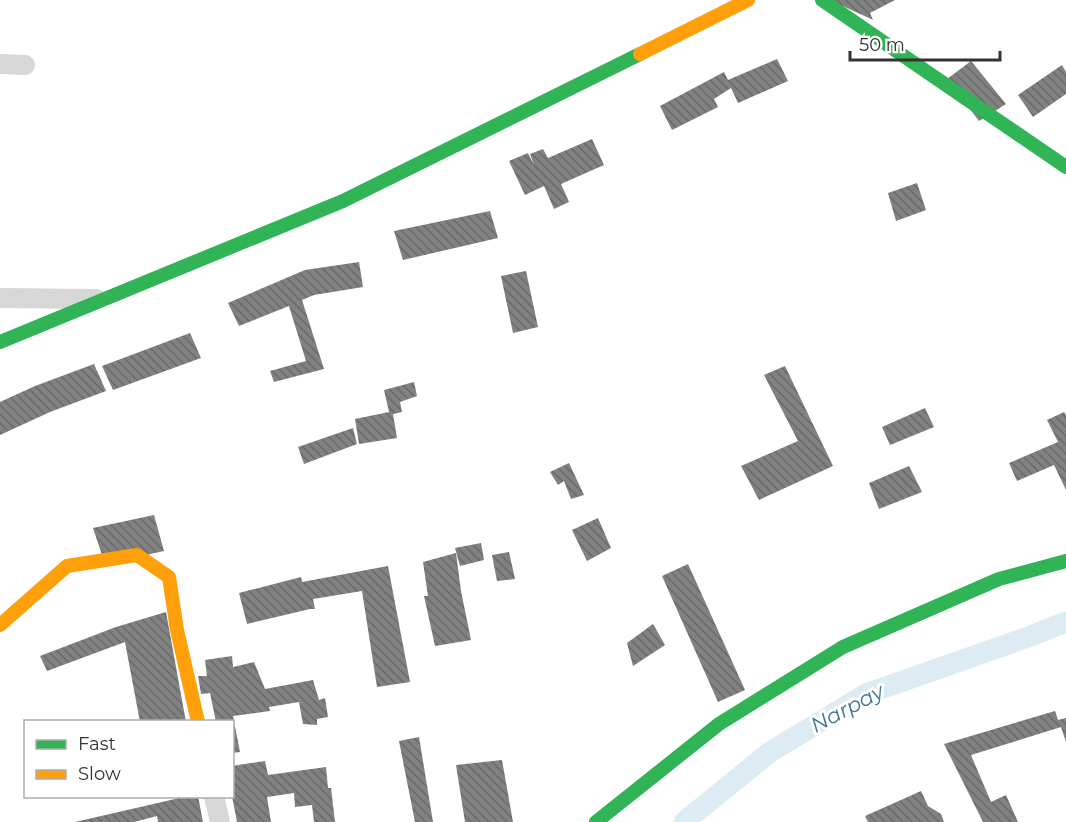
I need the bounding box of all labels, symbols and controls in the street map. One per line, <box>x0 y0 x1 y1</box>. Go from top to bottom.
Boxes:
scale bar <box>850 24 1000 62</box>
text: 50 m <box>859 34 905 56</box>
water label: Narpay <box>806 678 889 738</box>
legend <box>24 720 234 798</box>
text: Fast <box>78 733 116 755</box>
text: Slow <box>78 763 121 785</box>

